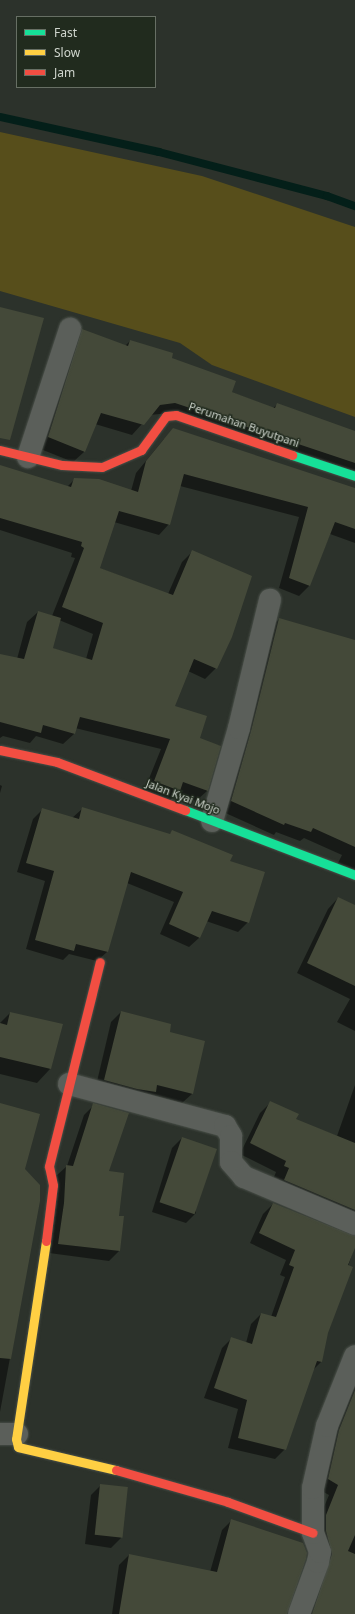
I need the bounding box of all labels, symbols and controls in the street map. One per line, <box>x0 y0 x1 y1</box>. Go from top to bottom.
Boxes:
legend <box>16 16 156 88</box>
text: Fast <box>54 24 77 41</box>
text: Slow <box>54 44 80 61</box>
text: Jam <box>54 64 75 81</box>
street label: Perumahan Buyutpani <box>187 400 301 450</box>
street label: Jalan Kyai Mojo <box>144 777 222 817</box>

